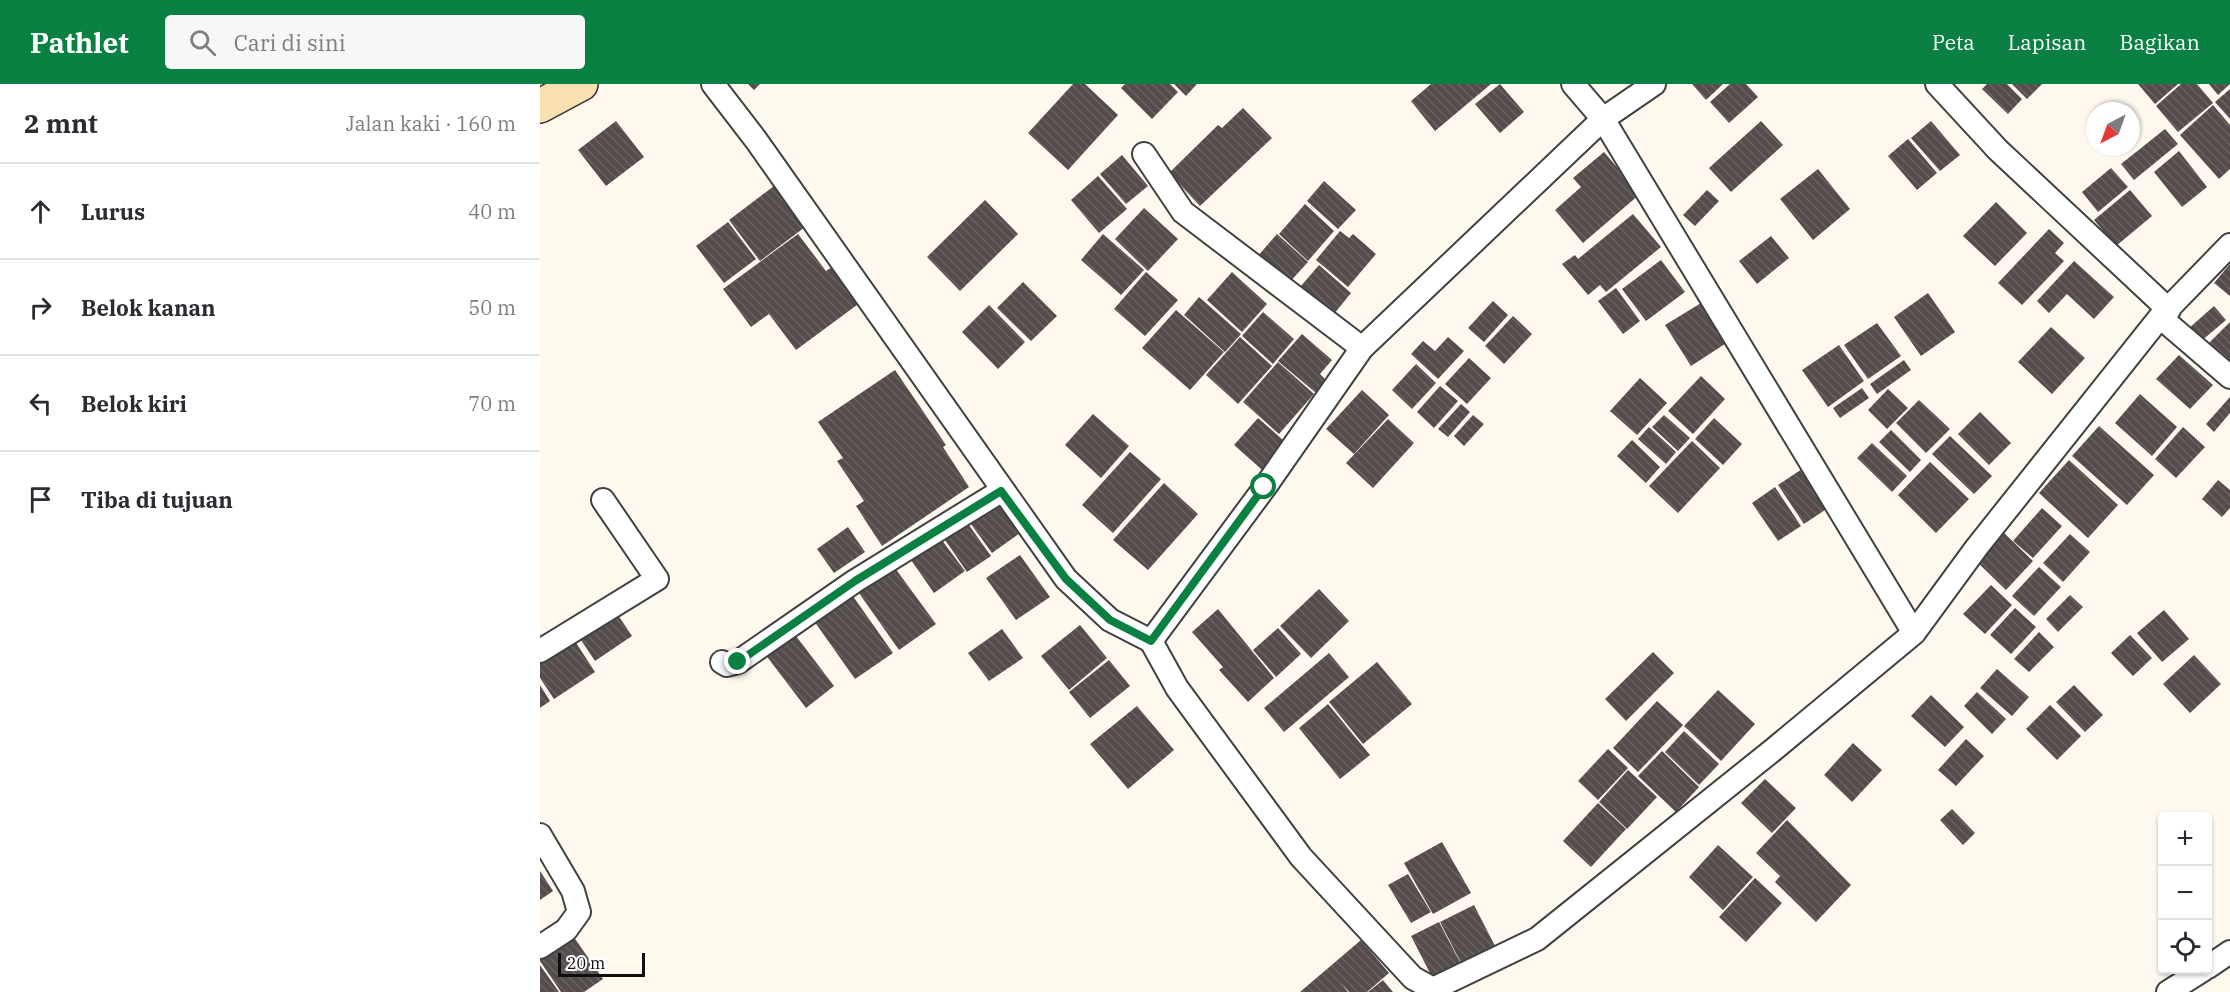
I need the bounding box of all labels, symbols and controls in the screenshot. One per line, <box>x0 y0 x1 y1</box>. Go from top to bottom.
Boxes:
search box <box>165 15 585 69</box>
text: Pathlet <box>30 24 129 61</box>
icon: search <box>186 26 219 59</box>
text: Cari di sini <box>234 28 346 57</box>
text: Peta <box>1932 28 1975 56</box>
text: Lapisan <box>2008 28 2086 56</box>
text: Bagikan <box>2119 28 2200 56</box>
north arrow <box>2086 102 2140 156</box>
text: 2 mnt <box>24 106 98 140</box>
text: Jalan kaki · 160 m <box>346 110 516 137</box>
icon: ahead <box>24 195 57 228</box>
text: Lurus <box>81 197 145 226</box>
text: 40 m <box>468 198 516 225</box>
icon: right <box>24 291 57 324</box>
text: Belok kanan <box>81 293 216 322</box>
text: 50 m <box>468 294 516 321</box>
icon: left <box>24 387 57 420</box>
text: Belok kiri <box>81 389 187 418</box>
text: 70 m <box>468 390 516 417</box>
route start <box>1250 473 1276 499</box>
icon: arrive <box>24 483 57 516</box>
text: Tiba di tujuan <box>81 485 233 514</box>
route end <box>724 648 750 674</box>
map controls <box>2158 812 2212 974</box>
button: + <box>2158 812 2212 866</box>
button: − <box>2158 866 2212 920</box>
button: locate <box>2158 920 2212 974</box>
scale bar <box>558 950 645 978</box>
text: 20 m <box>567 953 605 973</box>

